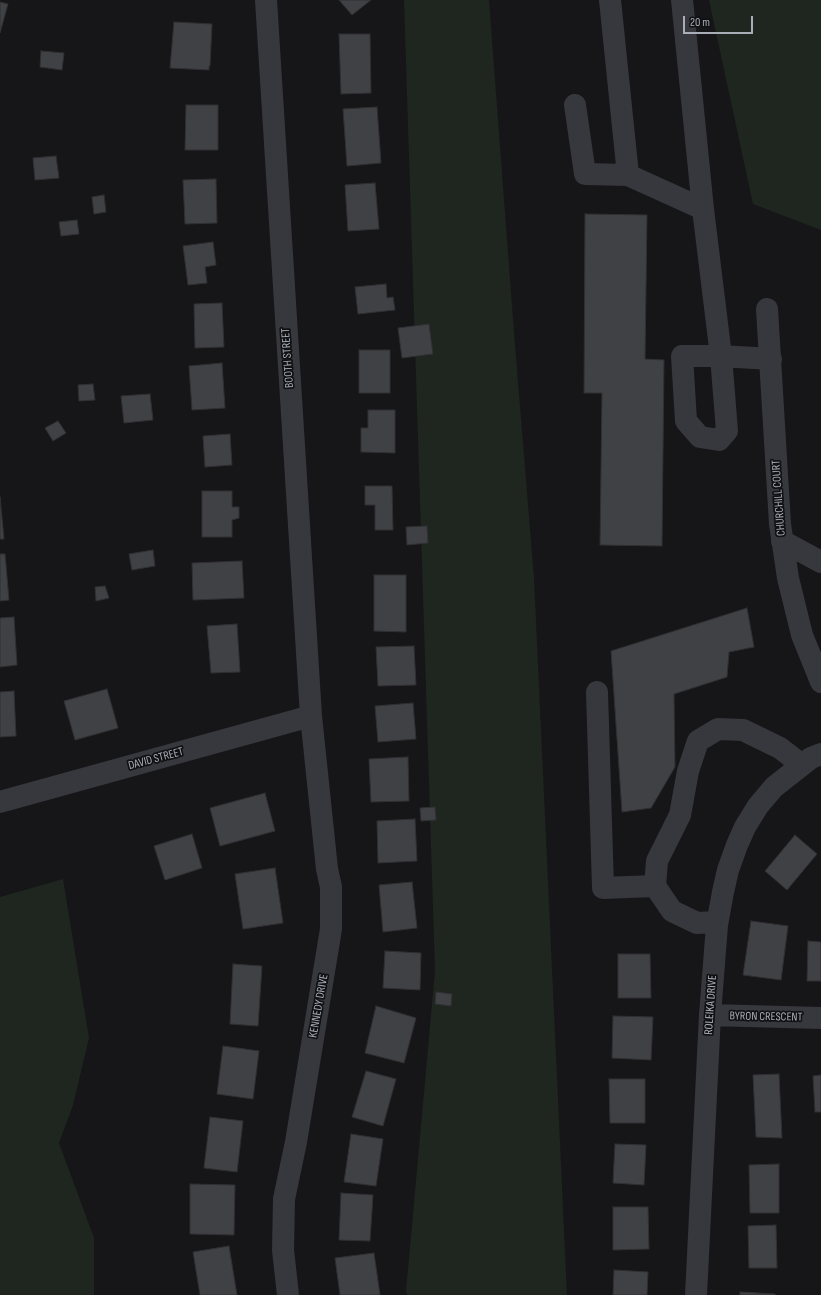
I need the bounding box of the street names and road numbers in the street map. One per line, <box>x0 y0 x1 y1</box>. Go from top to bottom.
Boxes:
street label: BOOTH STREET <box>279 328 297 388</box>
street label: CHURCHILL COURT <box>769 459 789 537</box>
street label: DAVID STREET <box>127 745 185 773</box>
street label: KENNEDY DRIVE <box>306 973 332 1039</box>
street label: ROLEIKA DRIVE <box>702 975 720 1035</box>
street label: BYRON CRESCENT <box>729 1009 803 1025</box>

